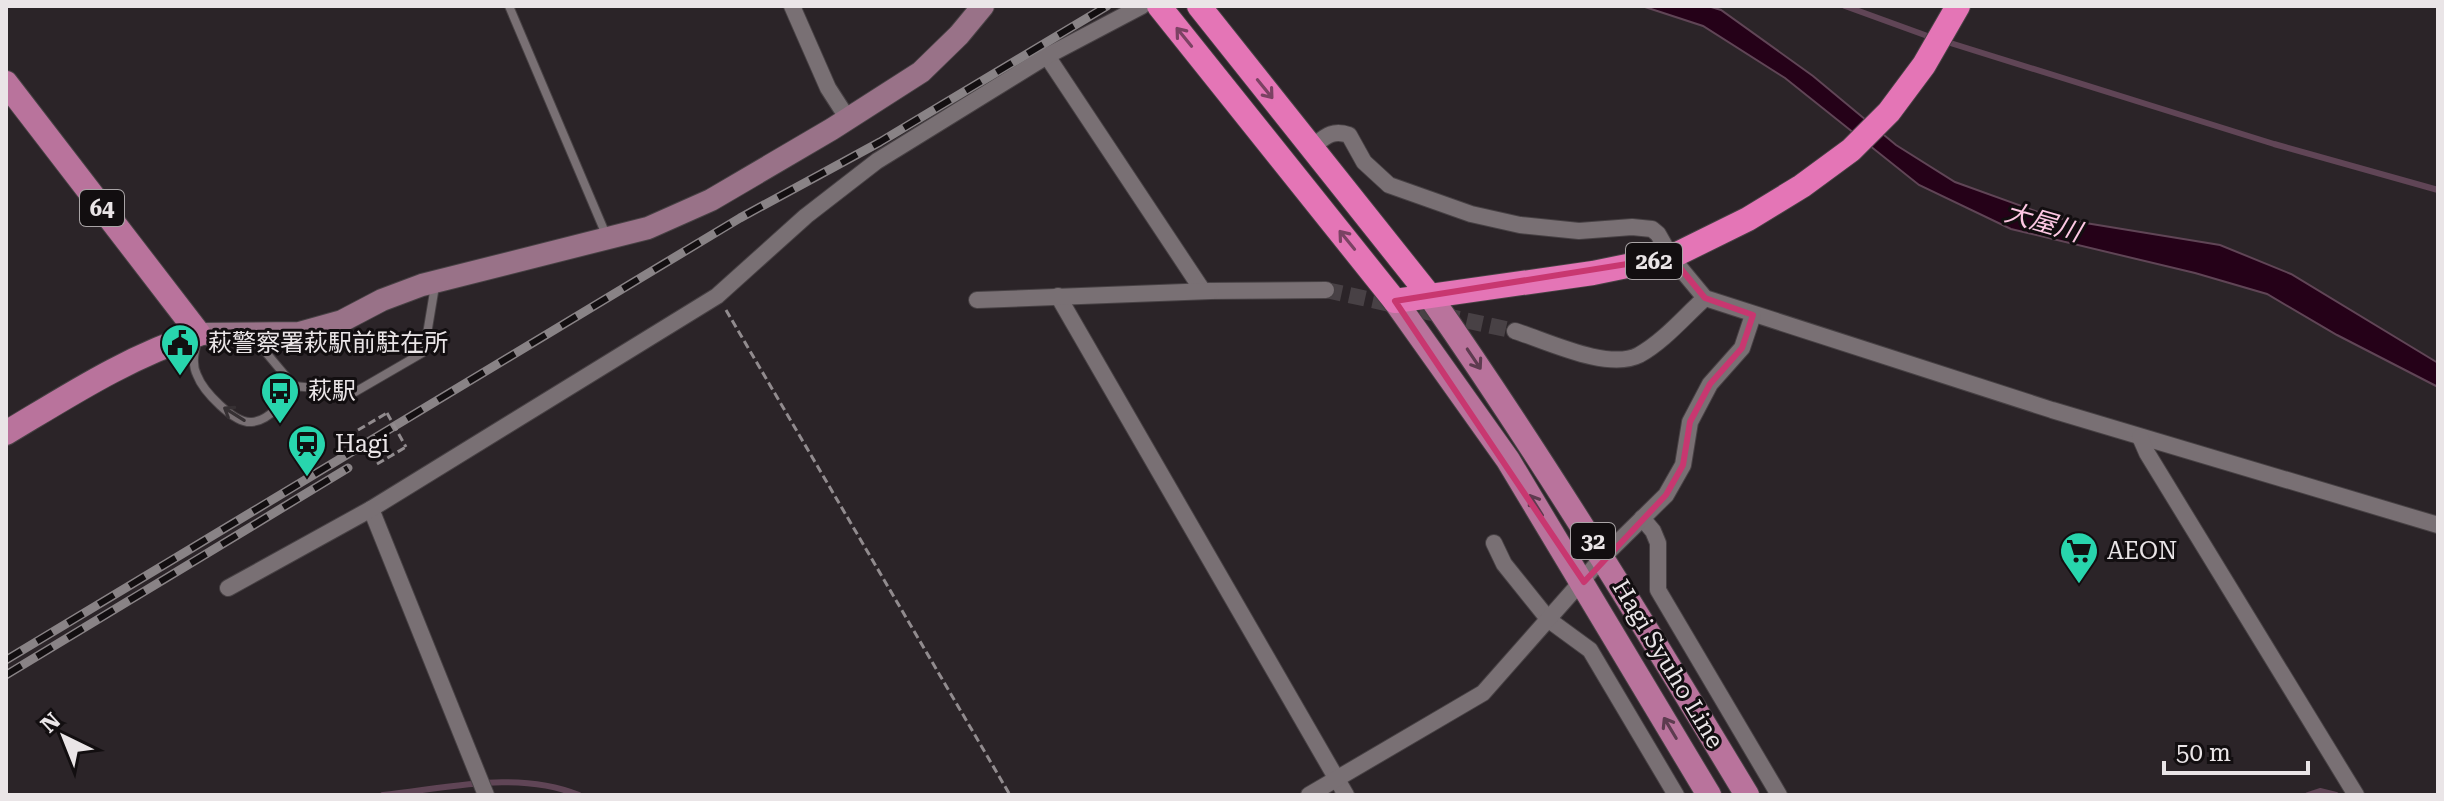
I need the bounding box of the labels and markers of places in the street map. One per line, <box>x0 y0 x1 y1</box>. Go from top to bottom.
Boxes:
public building icon: 萩警察署萩駅前駐在所 <box>159 322 201 377</box>
place label: 萩警察署萩駅前駐在所 <box>208 329 448 357</box>
bus stop icon: 萩駅 <box>259 370 301 425</box>
place label: 萩駅 <box>308 377 356 405</box>
station icon: Hagi <box>286 423 328 478</box>
place label: Hagi <box>335 430 389 458</box>
supermarket icon: AEON <box>2058 530 2100 585</box>
place label: AEON <box>2107 537 2177 565</box>

